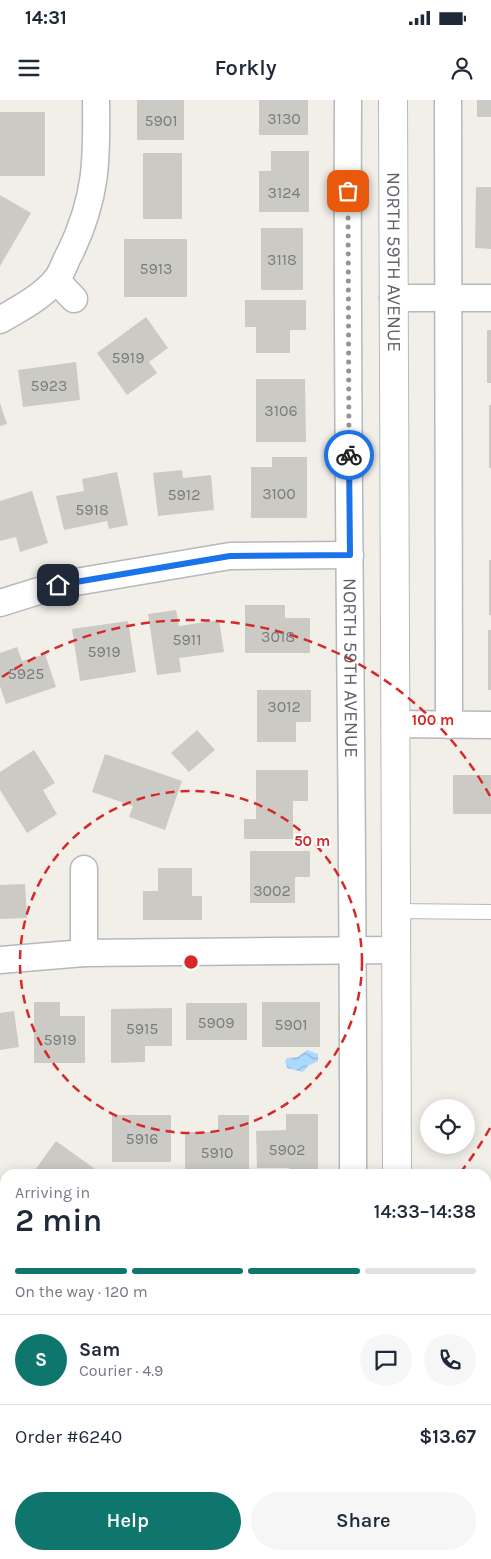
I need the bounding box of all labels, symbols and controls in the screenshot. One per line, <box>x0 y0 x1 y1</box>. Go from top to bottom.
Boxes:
text: 14:31 <box>25 7 67 29</box>
icon: menu <box>15 54 43 82</box>
icon: person <box>448 54 476 82</box>
text: Forkly <box>214 55 277 81</box>
house number: 3130 <box>267 109 301 128</box>
house number: 5901 <box>144 111 178 130</box>
pin <box>327 170 369 212</box>
street label: NORTH 59TH AVENUE <box>382 172 405 352</box>
icon: bag <box>334 177 362 205</box>
house number: 3124 <box>268 183 301 202</box>
house number: 3118 <box>267 250 297 269</box>
house number: 5913 <box>139 259 173 278</box>
house number: 5919 <box>112 348 144 367</box>
house number: 5923 <box>30 376 68 395</box>
house number: 3106 <box>264 401 298 420</box>
courier <box>324 430 374 480</box>
icon: bike <box>335 441 363 469</box>
house number: 3100 <box>262 484 296 503</box>
house number: 5912 <box>168 485 200 504</box>
house number: 5918 <box>75 500 109 519</box>
pin <box>37 564 79 606</box>
icon: home <box>44 571 72 599</box>
street label: NORTH 59TH AVENUE <box>339 578 362 758</box>
house number: 3018 <box>261 627 295 646</box>
house number: 5911 <box>173 630 201 649</box>
house number: 5919 <box>88 642 120 661</box>
house number: 5925 <box>8 664 44 683</box>
house number: 3012 <box>267 697 301 716</box>
text: 100 m <box>412 711 454 729</box>
text: 50 m <box>294 832 330 850</box>
house number: 3002 <box>253 881 291 900</box>
centre of rings <box>182 953 200 971</box>
house number: 5909 <box>197 1013 235 1032</box>
house number: 5901 <box>274 1015 308 1034</box>
house number: 5915 <box>126 1019 158 1038</box>
house number: 5919 <box>44 1030 76 1049</box>
map controls <box>420 1099 475 1154</box>
button: locate <box>420 1099 475 1154</box>
house number: 5916 <box>126 1129 158 1148</box>
house number: 5902 <box>268 1140 306 1159</box>
house number: 5910 <box>200 1143 234 1162</box>
text: Arriving in <box>15 1183 90 1202</box>
text: 14:33–14:38 <box>374 1201 476 1223</box>
text: 2 min <box>15 1202 102 1239</box>
text: On the way · 120 m <box>15 1282 148 1301</box>
button: chat <box>360 1334 412 1386</box>
button: phone <box>424 1334 476 1386</box>
text: Sam <box>79 1339 120 1361</box>
text: S <box>35 1349 47 1371</box>
text: Courier · 4.9 <box>79 1361 163 1380</box>
text: Order #6240 <box>15 1426 122 1448</box>
text: $13.67 <box>419 1426 476 1448</box>
button: Help <box>15 1492 241 1550</box>
button: Share <box>251 1492 476 1550</box>

